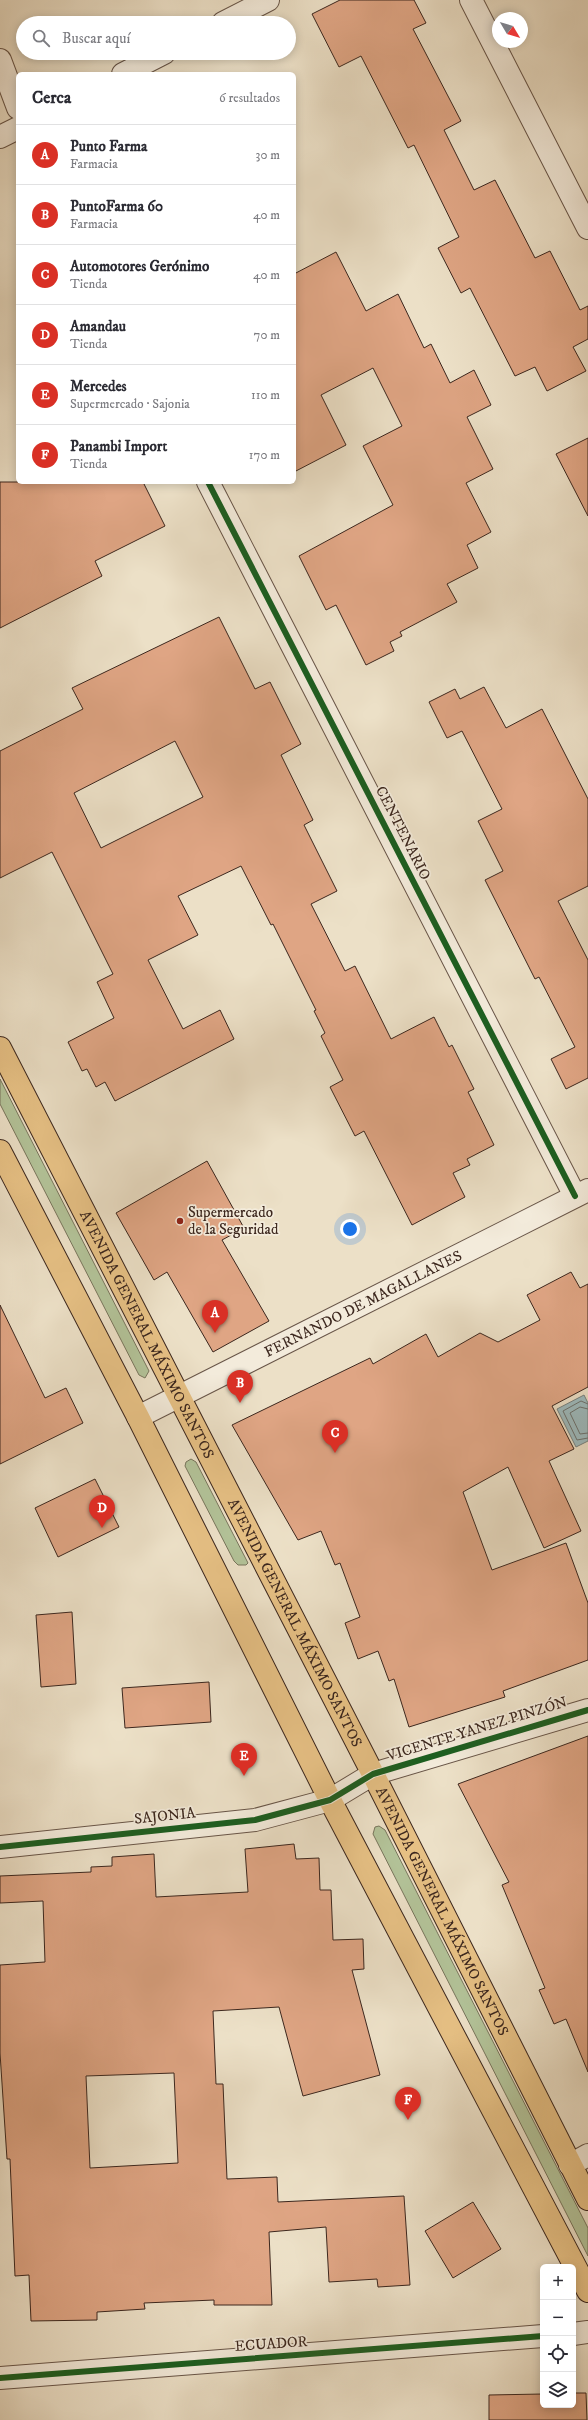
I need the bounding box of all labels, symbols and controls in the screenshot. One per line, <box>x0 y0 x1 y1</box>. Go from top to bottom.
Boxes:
north arrow <box>492 12 528 48</box>
search box <box>16 16 296 60</box>
icon: search <box>30 27 52 49</box>
text: Buscar aquí <box>62 29 130 48</box>
text: Cerca <box>32 87 71 109</box>
text: 6 resultados <box>219 90 280 106</box>
text: Punto Farma <box>70 137 147 156</box>
text: A <box>41 147 49 163</box>
text: 30 m <box>256 147 280 163</box>
text: Farmacia <box>70 156 118 172</box>
text: PuntoFarma 60 <box>70 197 163 216</box>
text: B <box>41 207 49 223</box>
text: 40 m <box>253 207 280 223</box>
text: Farmacia <box>70 216 118 232</box>
text: Automotores Gerónimo <box>70 257 209 276</box>
text: C <box>41 267 49 283</box>
text: 40 m <box>253 267 280 283</box>
text: Tienda <box>70 276 107 292</box>
text: Amandau <box>70 317 126 336</box>
text: D <box>40 327 50 343</box>
text: 70 m <box>254 327 280 343</box>
text: Tienda <box>70 336 107 352</box>
text: Mercedes <box>70 377 127 396</box>
text: E <box>40 387 50 403</box>
text: 110 m <box>251 387 280 403</box>
text: Supermercado · Sajonia <box>70 396 190 412</box>
text: Panambi Import <box>70 437 167 456</box>
text: F <box>41 447 49 463</box>
text: 170 m <box>249 447 280 463</box>
text: Tienda <box>70 456 107 472</box>
street label: CENTENARIO <box>371 783 435 883</box>
place label: Supermercado de la Seguridad <box>188 1203 279 1239</box>
street label: AVENIDA GENERAL MÁXIMO SANTOS <box>76 1208 218 1462</box>
marker: Supermercado de la Seguridad <box>175 1216 185 1226</box>
your location <box>340 1219 360 1239</box>
street label: FERNANDO DE MAGALLANES <box>261 1246 465 1361</box>
pin: A <box>202 1300 228 1333</box>
pin: B <box>227 1370 253 1403</box>
pin: C <box>322 1420 348 1453</box>
pin: D <box>89 1495 115 1528</box>
street label: AVENIDA GENERAL MÁXIMO SANTOS <box>224 1495 367 1750</box>
street label: VICENTE YANEZ PINZÓN <box>384 1692 570 1766</box>
pin: E <box>231 1743 257 1776</box>
street label: AVENIDA GENERAL MÁXIMO SANTOS <box>372 1784 513 2039</box>
street label: SAJONIA <box>133 1803 197 1829</box>
pin: F <box>395 2087 421 2120</box>
map controls <box>540 2264 576 2408</box>
button: + <box>540 2264 576 2300</box>
button: − <box>540 2300 576 2336</box>
street label: ECUADOR <box>234 2332 308 2356</box>
button: locate <box>540 2336 576 2372</box>
button: layers <box>540 2372 576 2408</box>

